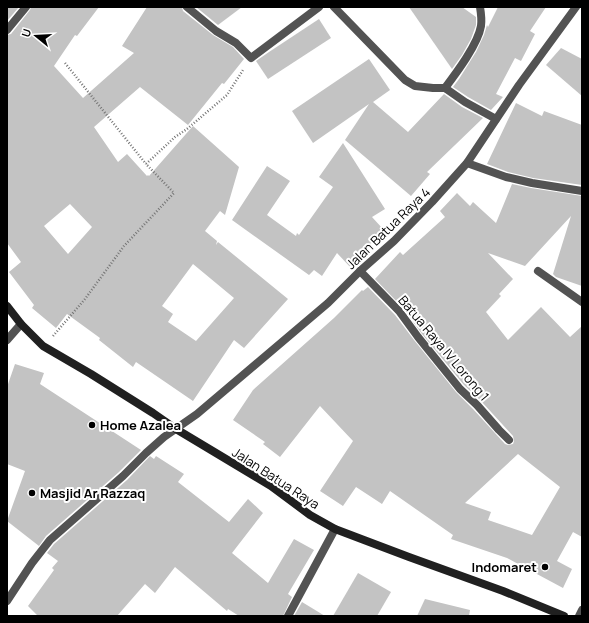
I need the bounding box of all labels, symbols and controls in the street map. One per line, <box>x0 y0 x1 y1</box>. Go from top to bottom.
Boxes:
north arrow <box>16 16 56 56</box>
text: U <box>18 27 34 39</box>
street label: Jalan Batua Raya 4 <box>342 183 434 273</box>
street label: Batua Raya IV Lorong 1 <box>395 291 493 405</box>
place label: Home Azalea <box>100 416 181 434</box>
marker: Home Azalea <box>87 420 97 430</box>
street label: Jalan Batua Raya <box>229 443 323 513</box>
place label: Masjid Ar Razzaq <box>40 484 145 502</box>
marker: Masjid Ar Razzaq <box>27 488 37 498</box>
place label: Indomaret <box>472 558 537 576</box>
marker: Indomaret <box>540 562 550 572</box>

